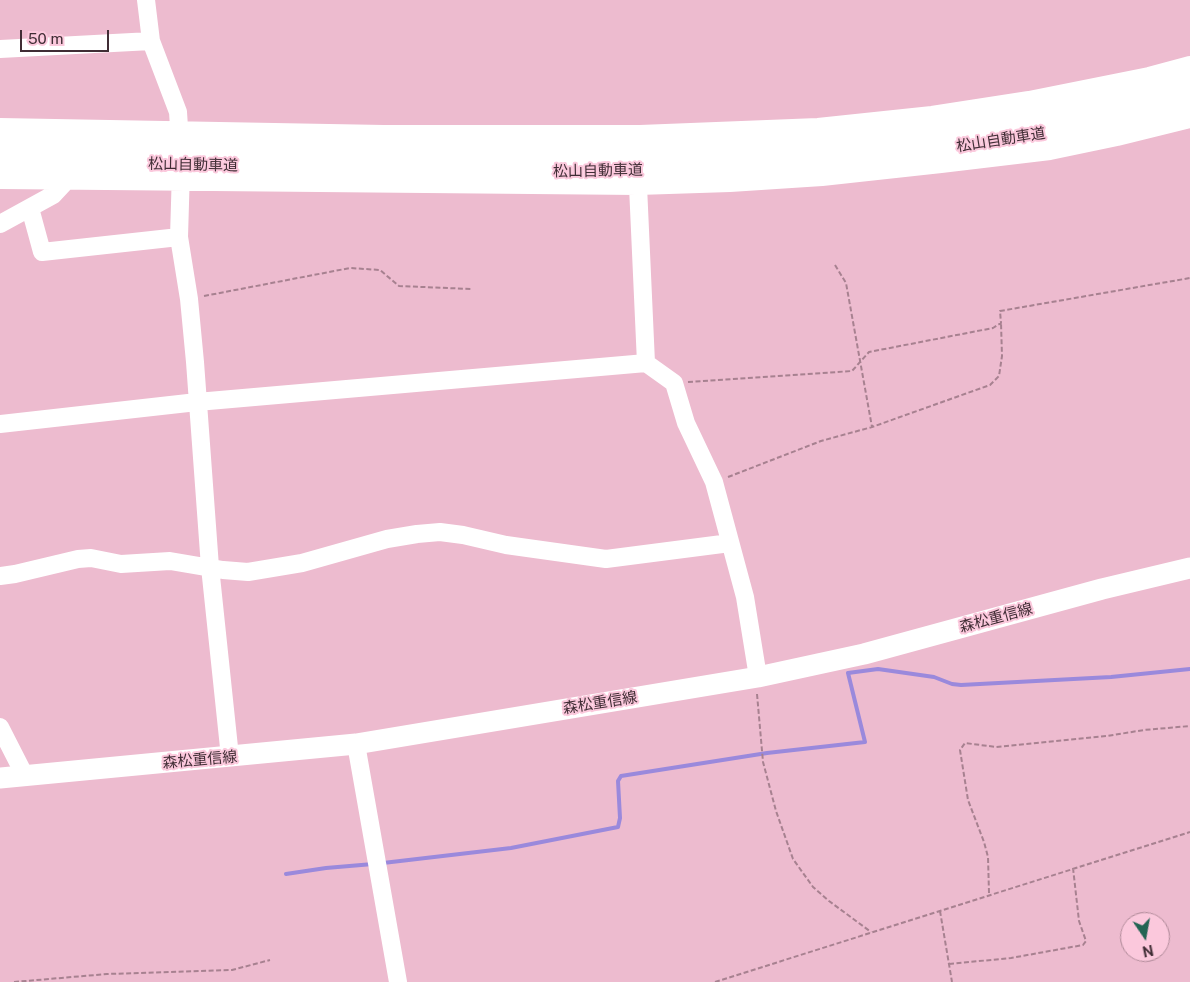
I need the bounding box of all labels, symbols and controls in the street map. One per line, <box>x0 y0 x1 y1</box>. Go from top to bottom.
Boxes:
scale bar <box>22 20 111 52</box>
text: 50 m <box>28 30 63 47</box>
street label: 松山自動車道 <box>955 124 1047 156</box>
street label: 松山自動車道 <box>148 155 238 175</box>
street label: 松山自動車道 <box>553 161 643 181</box>
street label: 森松重信線 <box>957 600 1035 636</box>
street label: 森松重信線 <box>562 688 638 718</box>
street label: 森松重信線 <box>162 748 238 772</box>
north arrow <box>1120 912 1170 962</box>
text: N <box>1141 942 1155 960</box>

